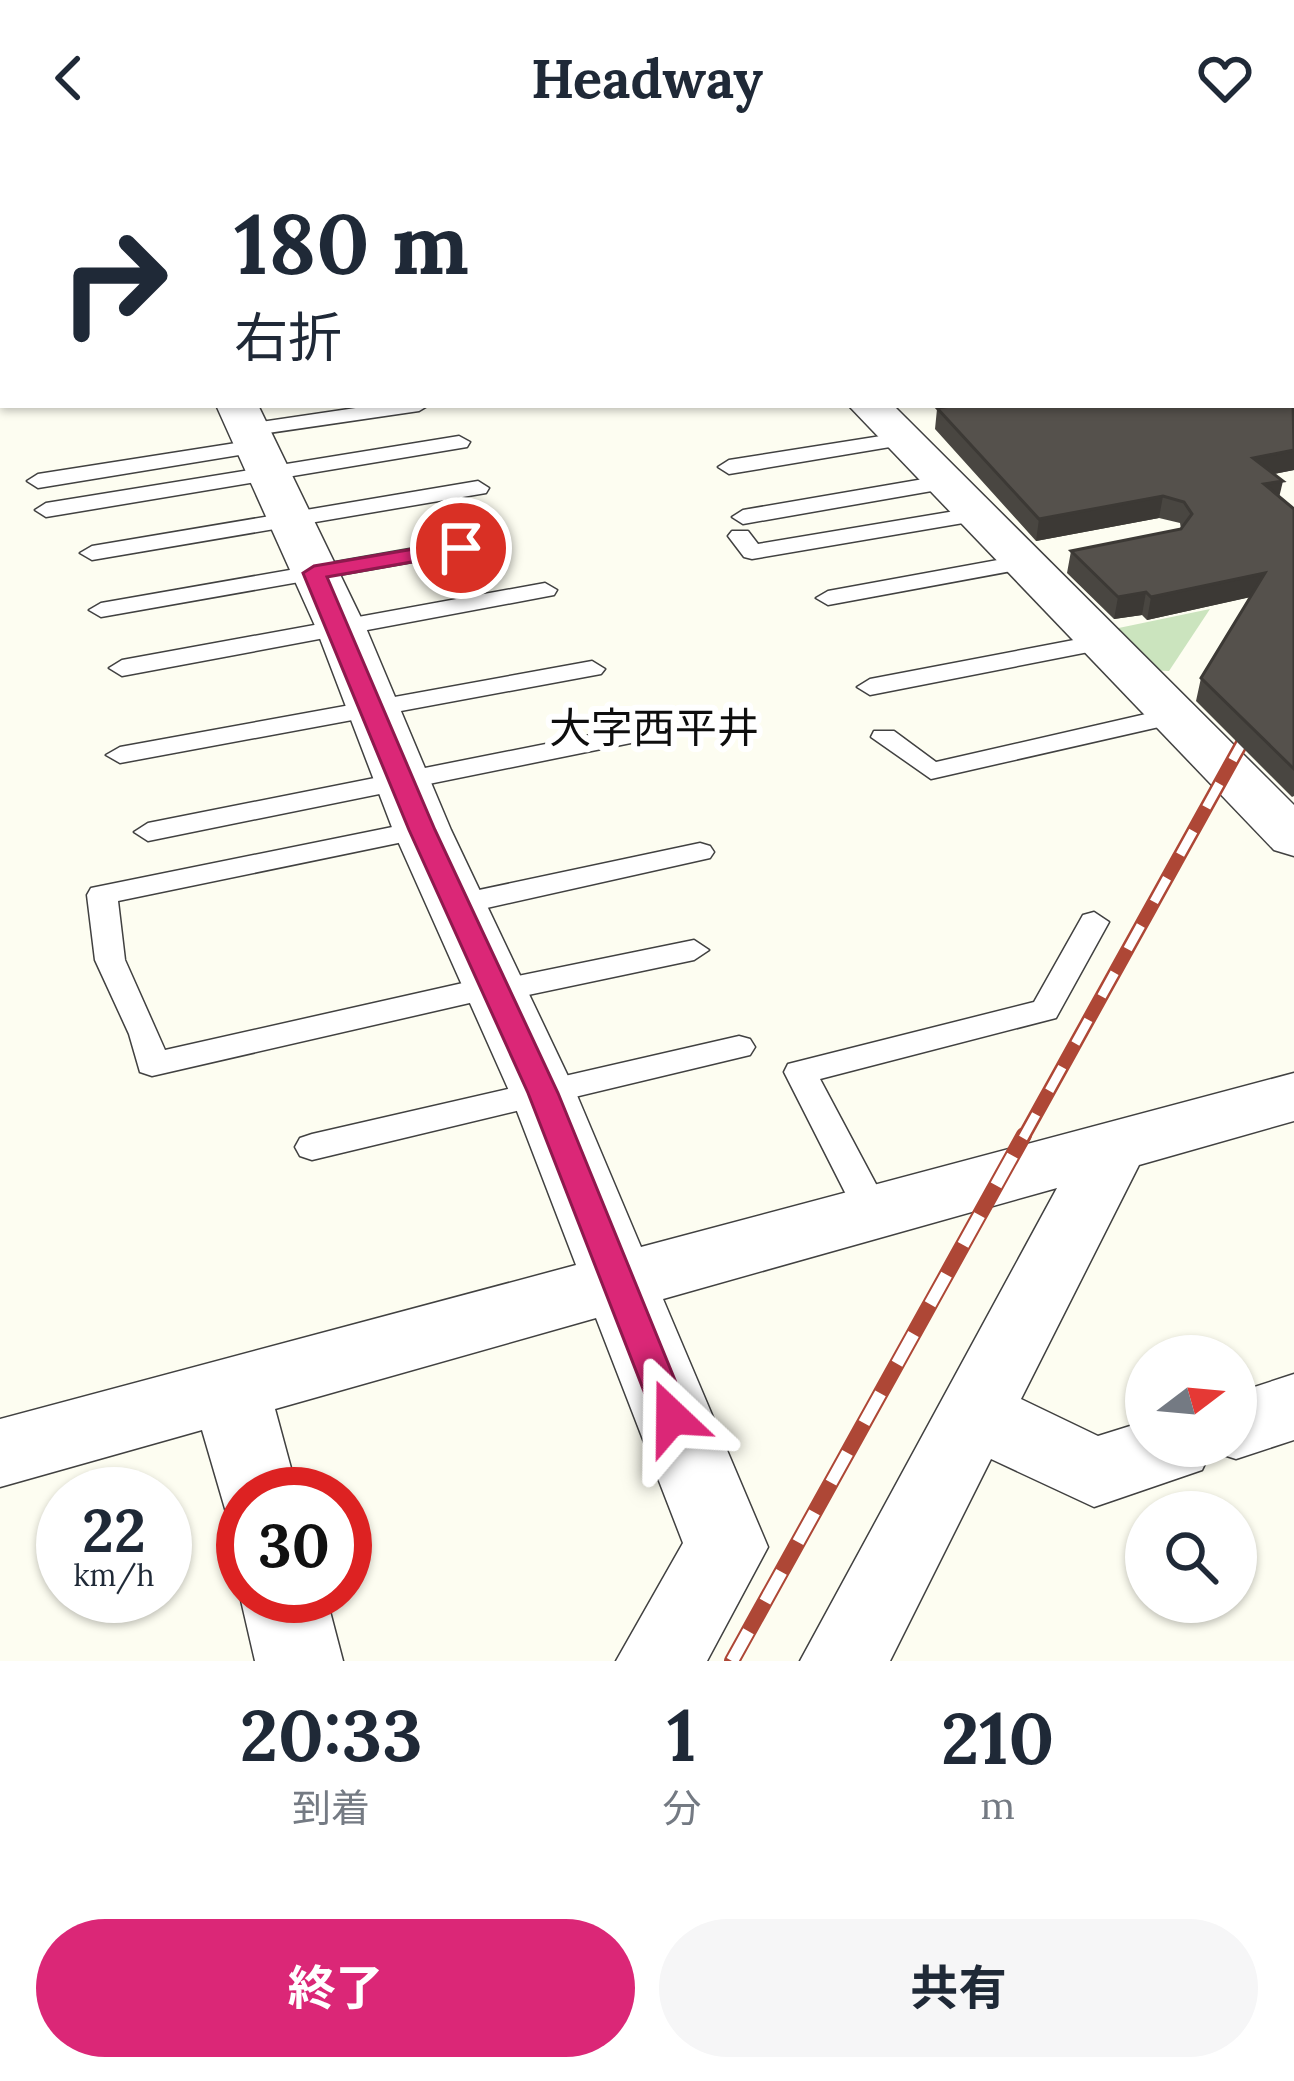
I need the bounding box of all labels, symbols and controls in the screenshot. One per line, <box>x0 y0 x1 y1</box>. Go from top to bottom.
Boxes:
text: Headway <box>531 44 763 113</box>
icon: back <box>36 45 102 111</box>
icon: heart <box>1192 45 1258 111</box>
text: 180 m <box>234 189 469 297</box>
icon: right <box>36 204 192 360</box>
text: 右折 <box>234 303 342 372</box>
pin <box>410 497 512 599</box>
icon: arrive <box>428 515 494 581</box>
district label: 大字西平井 <box>549 701 759 755</box>
north arrow <box>1125 1335 1257 1467</box>
map controls <box>1125 1335 1257 1623</box>
position arrow <box>609 1354 735 1480</box>
speed limit sign: 30 <box>216 1467 372 1623</box>
button: search <box>1125 1491 1257 1623</box>
text: 22 <box>82 1492 146 1568</box>
text: km/h <box>73 1556 155 1594</box>
text: 20:33 <box>240 1689 423 1781</box>
text: 1 <box>667 1689 696 1781</box>
text: 210 <box>941 1692 1054 1784</box>
text: m <box>980 1780 1015 1830</box>
text: 到着 <box>292 1783 370 1833</box>
text: 分 <box>662 1783 701 1833</box>
button: 終了 <box>36 1919 635 2057</box>
button: 共有 <box>659 1919 1258 2057</box>

